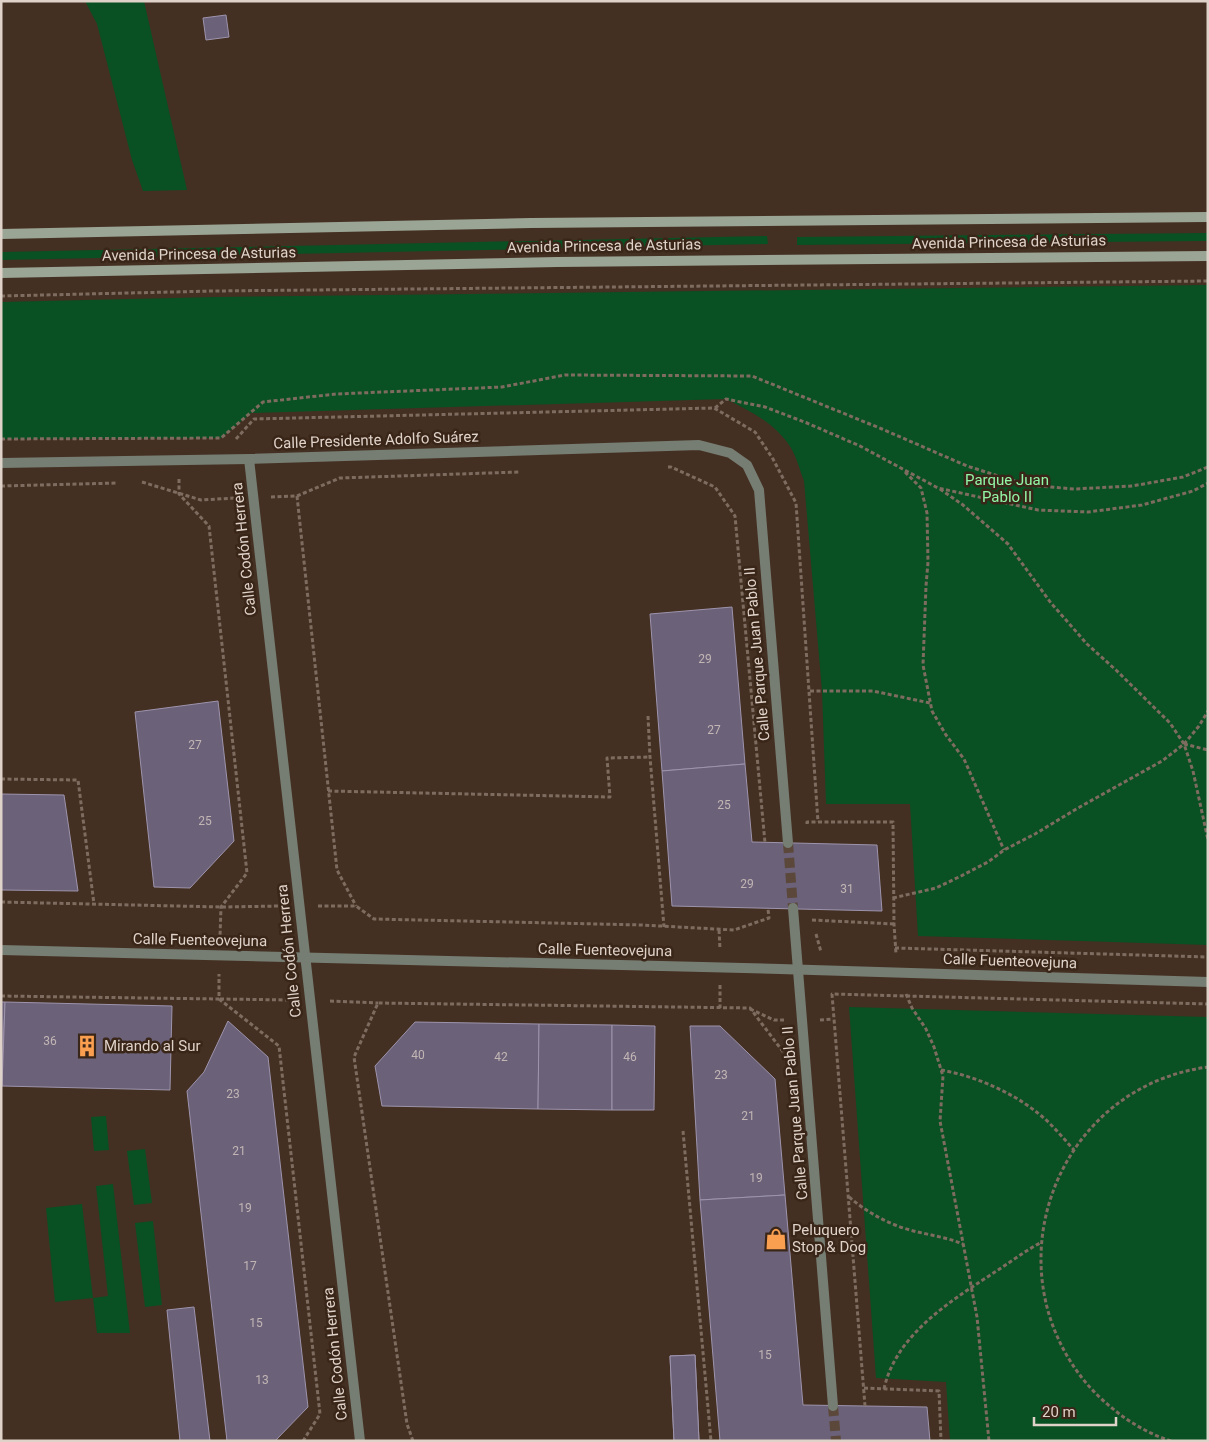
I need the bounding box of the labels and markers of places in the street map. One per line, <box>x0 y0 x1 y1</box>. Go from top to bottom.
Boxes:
building icon: Mirando al Sur <box>74 1033 100 1059</box>
place label: Mirando al Sur <box>104 1037 201 1055</box>
place label: Peluquero Stop & Dog <box>792 1221 866 1256</box>
shop icon: Peluquero Stop & Dog <box>763 1226 789 1252</box>

